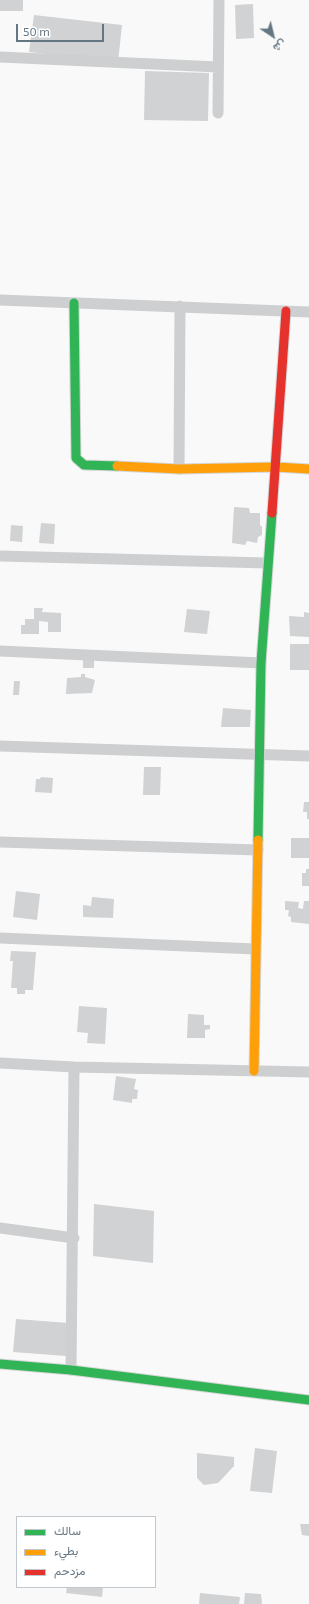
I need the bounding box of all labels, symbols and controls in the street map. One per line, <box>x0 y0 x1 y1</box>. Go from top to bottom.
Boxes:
scale bar <box>18 16 106 42</box>
north arrow <box>253 16 293 56</box>
text: 50 m <box>23 24 50 38</box>
text: ش <box>271 37 289 55</box>
legend <box>16 1516 156 1588</box>
text: سالك <box>54 1523 81 1537</box>
text: بطيء <box>54 1543 78 1557</box>
text: مزدحم <box>54 1563 85 1577</box>

